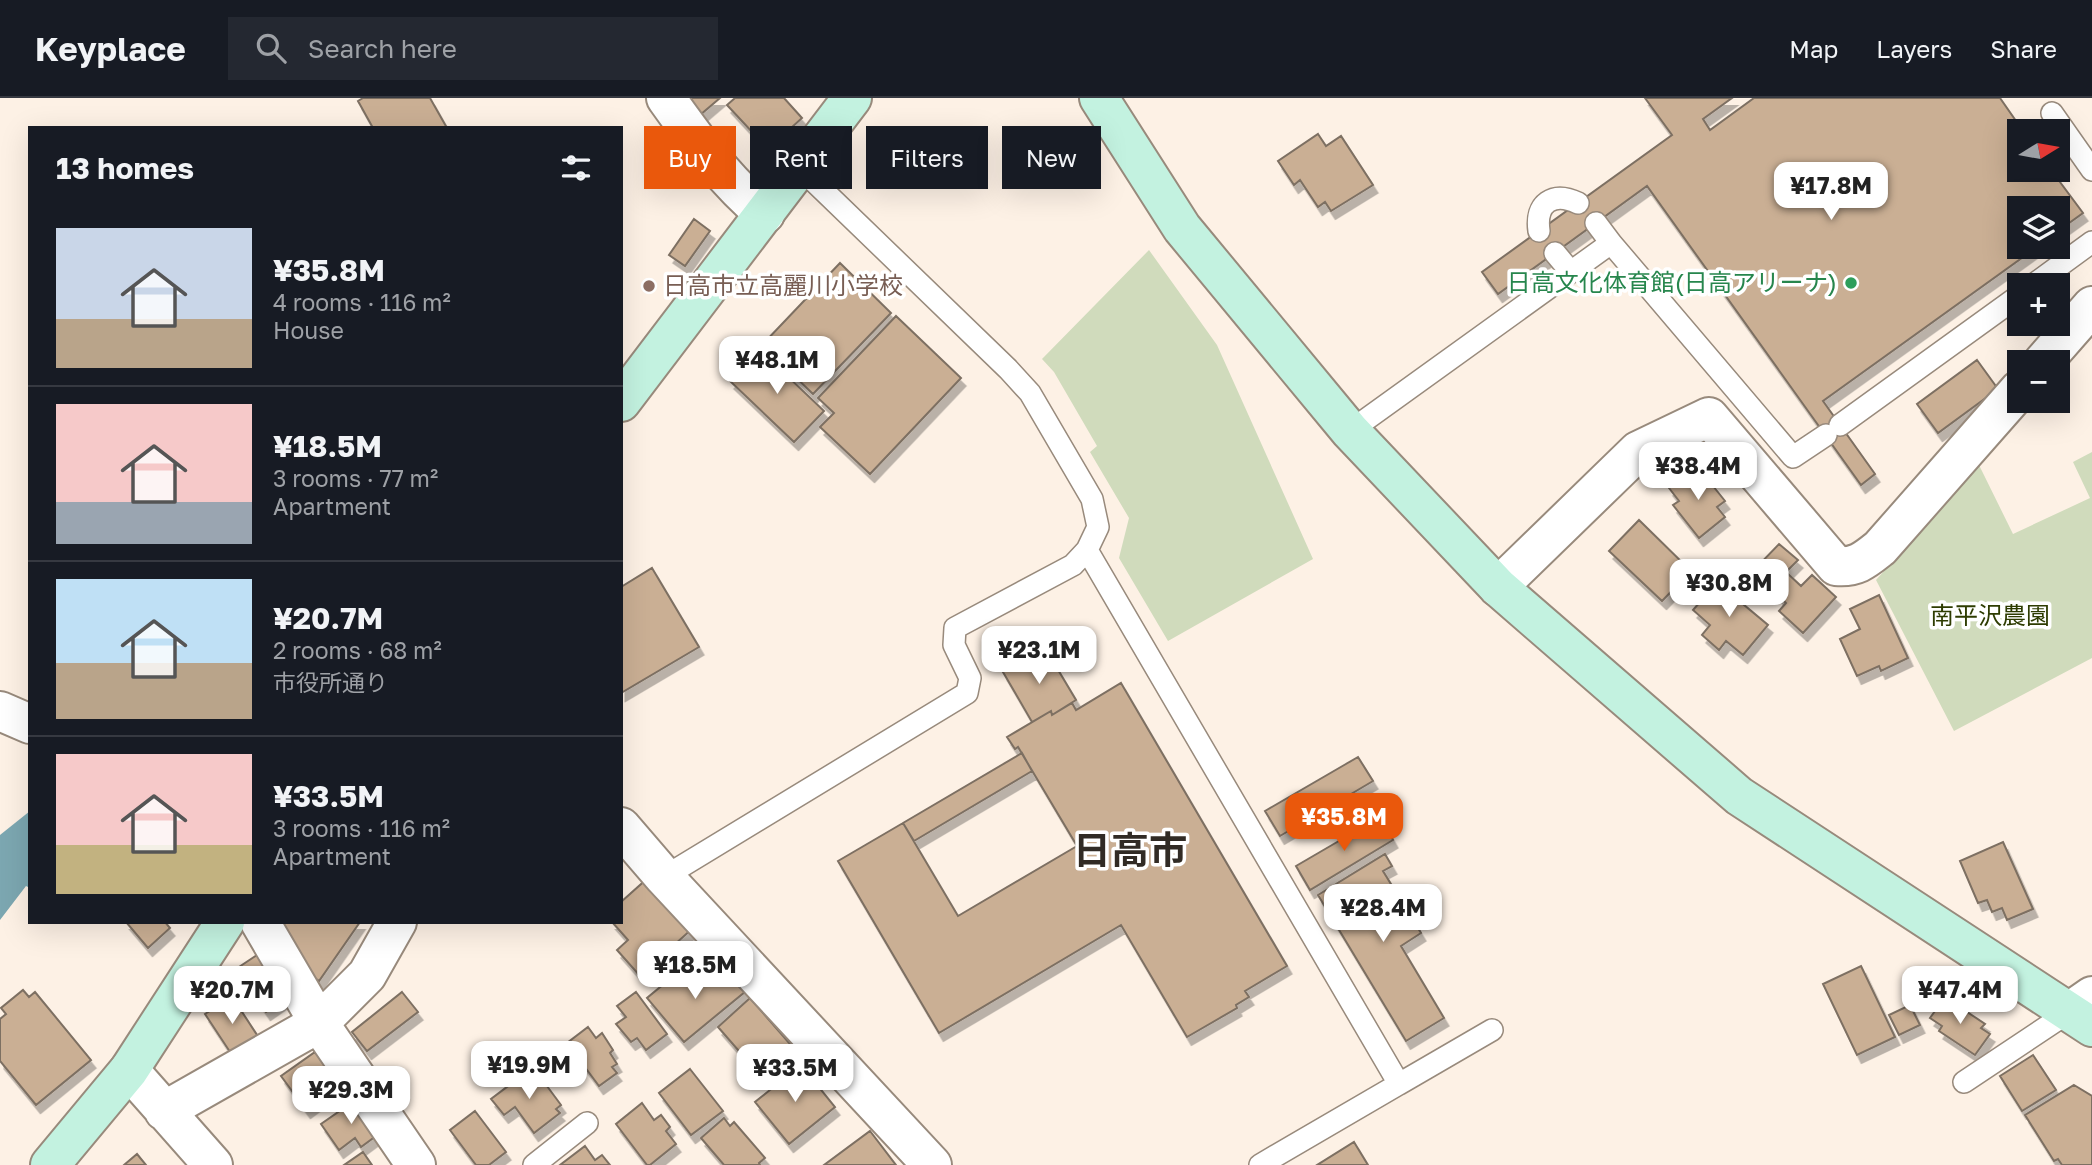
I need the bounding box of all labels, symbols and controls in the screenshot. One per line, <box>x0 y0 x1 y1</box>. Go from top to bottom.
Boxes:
search box <box>228 17 718 80</box>
text: Keyplace <box>35 29 186 68</box>
icon: search <box>252 29 290 67</box>
text: Search here <box>308 33 457 64</box>
text: Map <box>1789 34 1838 63</box>
text: Layers <box>1876 34 1952 63</box>
text: Share <box>1990 34 2057 63</box>
north arrow <box>2007 119 2070 182</box>
map controls <box>2007 119 2070 413</box>
chip: Buy <box>644 126 736 189</box>
chip: Rent <box>750 126 852 189</box>
chip: Filters <box>866 126 988 189</box>
chip: New <box>1002 126 1101 189</box>
icon: filters <box>557 149 595 187</box>
text: 13 homes <box>56 150 194 186</box>
pin: ¥17.8M <box>1774 162 1888 222</box>
text: ¥17.8M <box>1790 171 1872 199</box>
button: layers <box>2007 196 2070 259</box>
text: ¥35.8M <box>273 252 385 288</box>
icon: home <box>112 256 196 340</box>
place label: 日高文化体育館(日高アリーナ) <box>1507 267 1837 296</box>
place label: 日高市立高麗川小学校 <box>663 270 903 299</box>
button: + <box>2007 273 2070 336</box>
marker: 日高文化体育館(日高アリーナ) <box>1843 275 1859 291</box>
marker: 日高市立高麗川小学校 <box>641 278 657 294</box>
text: 4 rooms · 116 m² <box>273 288 451 316</box>
text: House <box>273 316 344 344</box>
pin: ¥48.1M <box>720 336 834 396</box>
text: ¥48.1M <box>735 345 819 373</box>
button: − <box>2007 350 2070 413</box>
text: ¥18.5M <box>273 428 382 464</box>
icon: home <box>112 432 196 516</box>
pin: ¥38.4M <box>1641 442 1755 502</box>
text: ¥38.4M <box>1655 451 1741 479</box>
text: 3 rooms · 77 m² <box>273 464 438 492</box>
text: Apartment <box>273 492 391 520</box>
pin: ¥30.8M <box>1672 560 1786 619</box>
text: ¥30.8M <box>1686 568 1772 596</box>
text: ¥20.7M <box>273 600 383 636</box>
park label: 南平沢農園 <box>1930 600 2050 629</box>
icon: home <box>112 607 196 691</box>
pin: ¥23.1M <box>982 626 1096 686</box>
text: ¥23.1M <box>998 635 1080 663</box>
text: 2 rooms · 68 m² <box>273 636 442 664</box>
text: 市役所通り <box>273 668 388 696</box>
text: ¥33.5M <box>273 778 384 814</box>
icon: home <box>112 782 196 866</box>
pin: ¥35.8M <box>1287 794 1401 853</box>
text: ¥35.8M <box>1301 802 1387 830</box>
text: 3 rooms · 116 m² <box>273 814 450 842</box>
district label: 日高市 <box>1073 827 1187 872</box>
text: Apartment <box>273 842 391 870</box>
pin: ¥28.4M <box>1326 884 1440 944</box>
text: ¥28.4M <box>1340 893 1426 921</box>
pin: ¥18.5M <box>638 942 752 1001</box>
text: ¥18.5M <box>653 950 737 978</box>
pin: ¥20.7M <box>175 967 289 1026</box>
pin: ¥47.4M <box>1903 967 2017 1026</box>
text: ¥20.7M <box>190 975 274 1003</box>
text: ¥47.4M <box>1918 975 2002 1003</box>
pin: ¥19.9M <box>472 1042 586 1101</box>
pin: ¥33.5M <box>738 1044 852 1104</box>
text: ¥19.9M <box>487 1050 571 1078</box>
text: ¥33.5M <box>752 1053 838 1081</box>
pin: ¥29.3M <box>294 1066 408 1126</box>
text: ¥29.3M <box>308 1075 394 1103</box>

